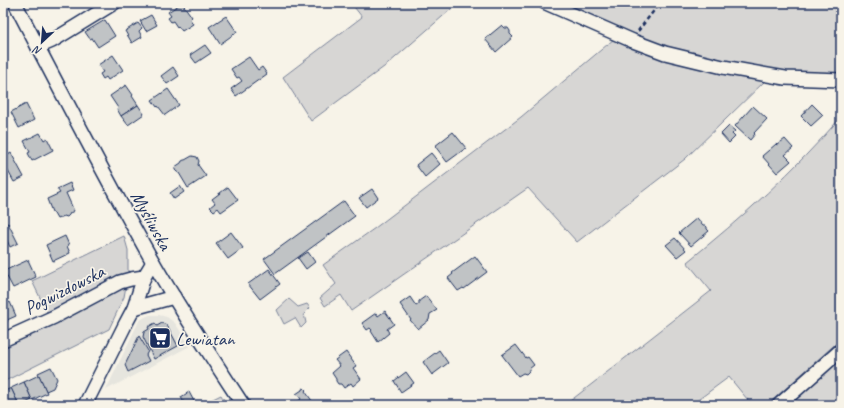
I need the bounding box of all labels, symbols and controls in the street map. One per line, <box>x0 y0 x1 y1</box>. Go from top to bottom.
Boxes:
north arrow <box>22 22 62 62</box>
text: N <box>30 42 44 59</box>
street label: Myśliwska <box>125 187 178 256</box>
street label: Pogwizdowska <box>20 259 110 320</box>
supermarket icon: Lewiatan <box>147 325 173 351</box>
place label: Lewiatan <box>176 327 236 351</box>

